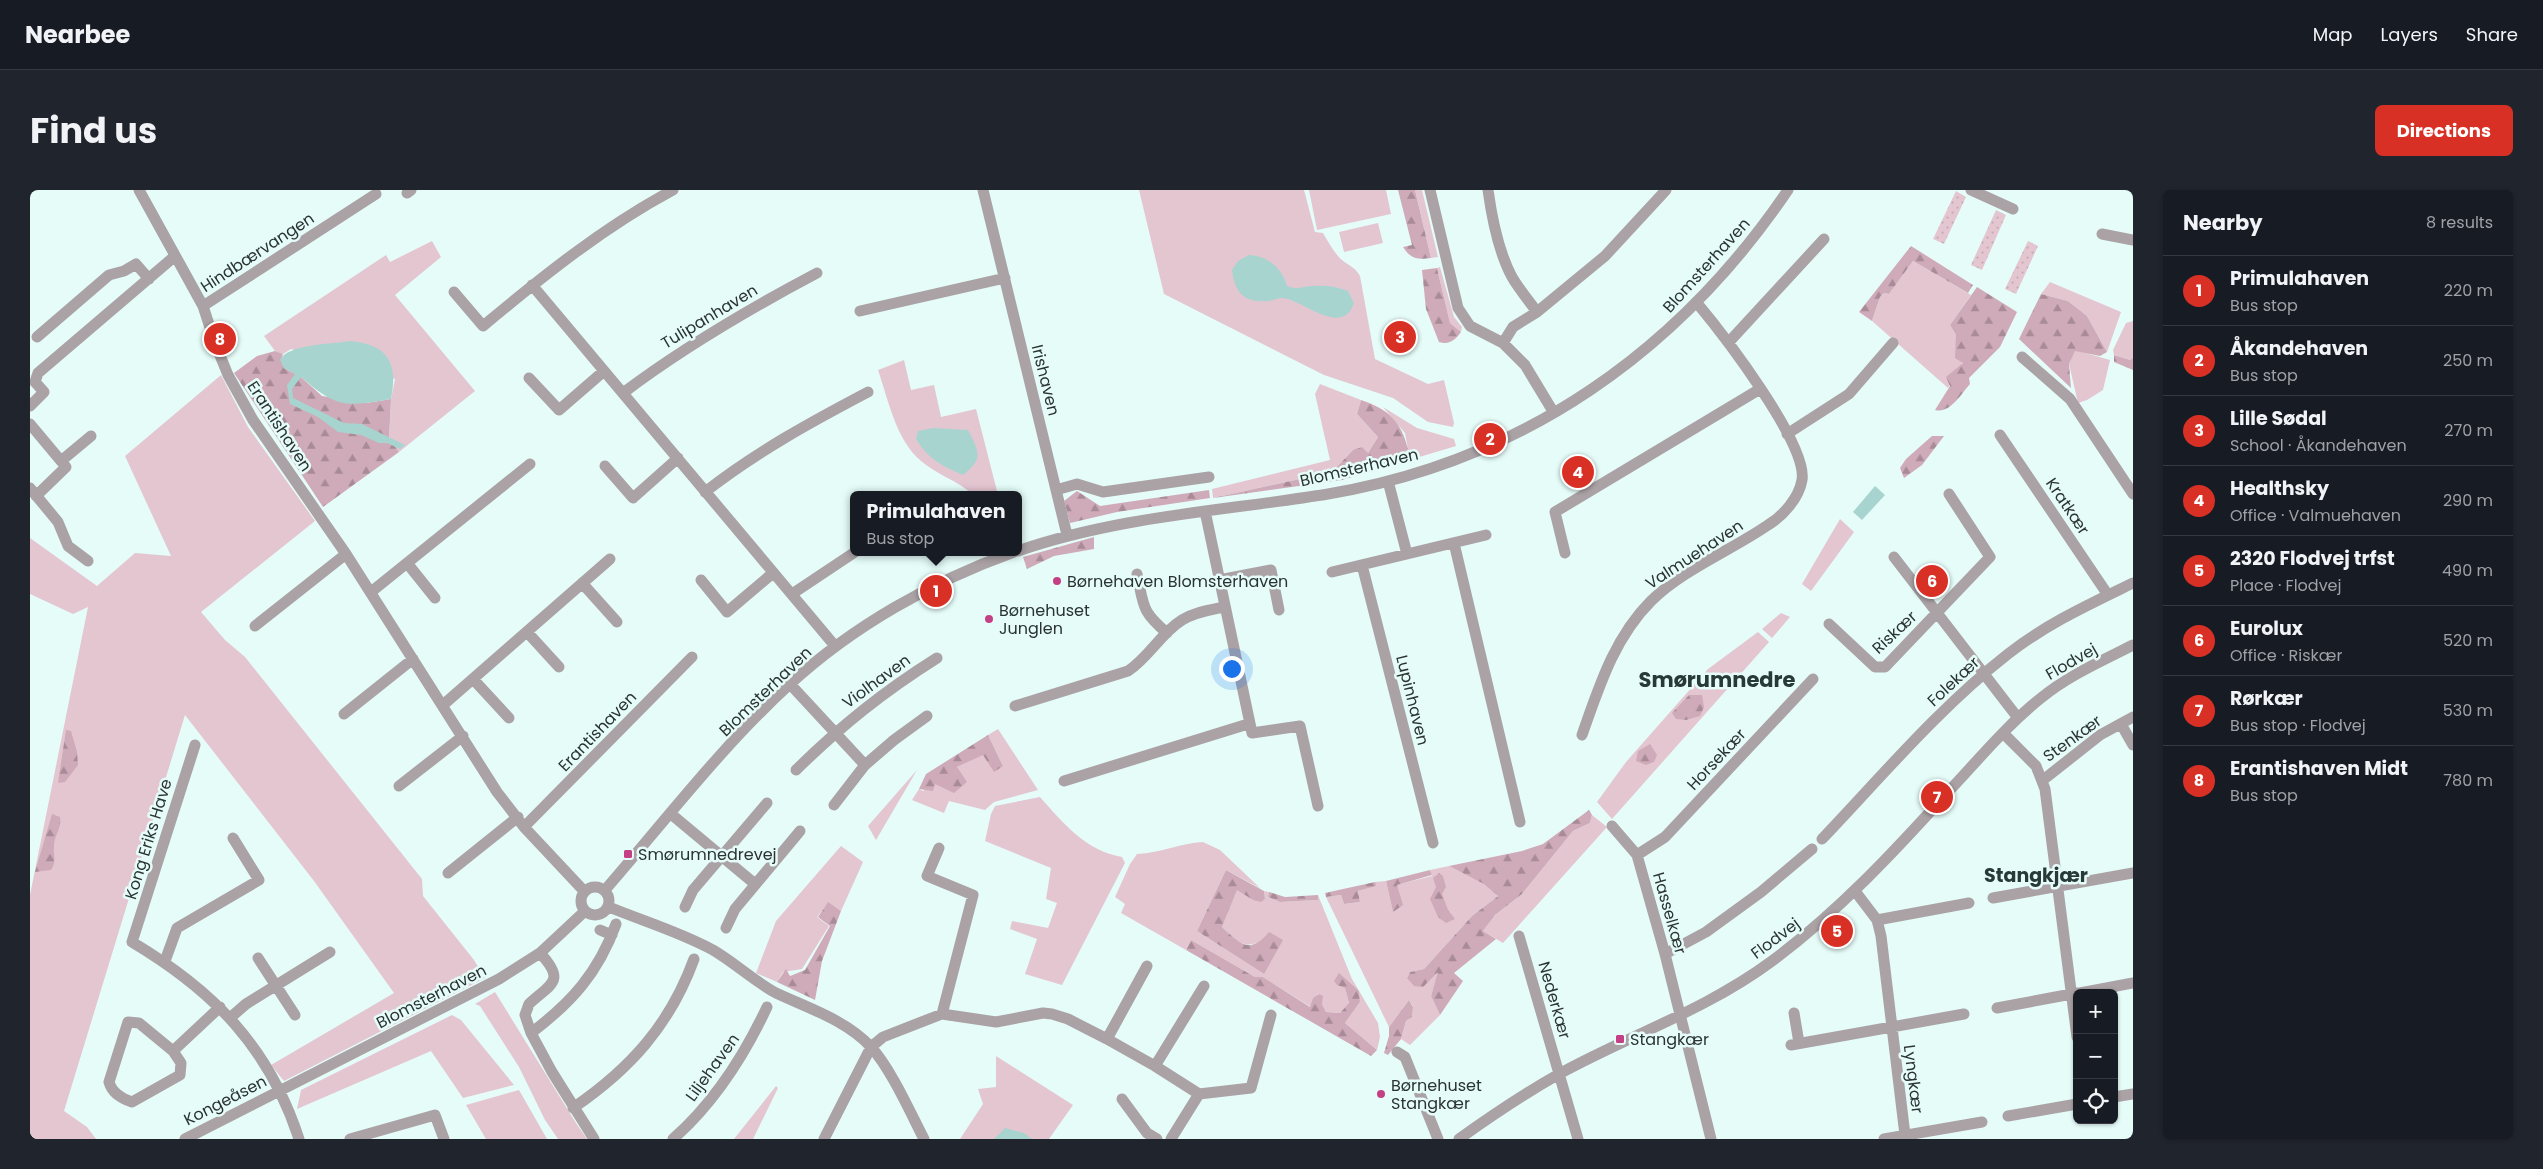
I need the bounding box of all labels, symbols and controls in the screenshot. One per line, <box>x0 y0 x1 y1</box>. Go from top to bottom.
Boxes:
text: Nearbee <box>25 18 130 51</box>
text: Map <box>2313 22 2353 47</box>
text: Layers <box>2381 22 2438 47</box>
text: Share <box>2466 22 2518 47</box>
button: Directions <box>2375 105 2513 156</box>
text: Find us <box>30 106 157 155</box>
street label: Hindbærvangen <box>196 207 319 298</box>
text: Nearby <box>2183 208 2263 237</box>
text: 8 results <box>2426 211 2493 234</box>
street label: Blomsterhaven <box>1657 213 1755 318</box>
text: Primulahaven <box>2230 265 2369 292</box>
street label: Tulipanhaven <box>657 279 762 354</box>
text: 1 <box>2196 279 2202 302</box>
text: 220 m <box>2444 279 2493 302</box>
text: Bus stop <box>2230 294 2298 317</box>
pin: 3 <box>1384 318 1416 356</box>
pin: 8 <box>204 320 236 358</box>
text: Åkandehaven <box>2230 335 2368 362</box>
street label: Irishaven <box>1026 342 1065 418</box>
text: 2 <box>2194 349 2204 372</box>
text: 250 m <box>2443 349 2493 372</box>
text: Bus stop <box>2230 364 2298 387</box>
street label: Erantishaven <box>242 377 317 476</box>
text: Lille Sødal <box>2230 405 2327 432</box>
text: 3 <box>2194 419 2204 442</box>
text: 270 m <box>2444 419 2493 442</box>
pin: 2 <box>1474 420 1506 458</box>
text: School · Åkandehaven <box>2230 434 2407 457</box>
street label: Blomsterhaven <box>1298 443 1421 492</box>
pin: 4 <box>1562 453 1594 491</box>
street label: Kratkær <box>2040 473 2095 539</box>
text: Healthsky <box>2230 475 2329 502</box>
text: 4 <box>2194 489 2204 512</box>
text: 290 m <box>2443 489 2493 512</box>
popup <box>850 491 1022 556</box>
text: Primulahaven <box>866 498 1006 525</box>
text: Office · Valmuehaven <box>2230 504 2401 527</box>
street label: Valmuehaven <box>1641 514 1748 595</box>
text: Bus stop <box>866 527 934 550</box>
text: 2320 Flodvej trfst <box>2230 545 2395 572</box>
text: 5 <box>2194 559 2204 582</box>
text: 490 m <box>2442 559 2493 582</box>
pin: 6 <box>1916 562 1948 600</box>
place label: Børnehaven Blomsterhaven <box>1067 570 1288 593</box>
pin: 1 <box>920 572 952 610</box>
text: Place · Flodvej <box>2230 574 2342 597</box>
marker: Børnehaven Blomsterhaven <box>1051 575 1063 587</box>
place label: Børnehuset Junglen <box>999 599 1090 640</box>
street label: Riskær <box>1867 606 1922 659</box>
marker: Børnehuset Junglen <box>983 613 995 625</box>
text: Eurolux <box>2230 615 2303 642</box>
text: 6 <box>2194 629 2204 652</box>
text: 520 m <box>2443 629 2493 652</box>
street label: Flodvej <box>2041 637 2101 685</box>
street label: Blomsterhaven <box>714 641 817 742</box>
text: Office · Riskær <box>2230 644 2342 667</box>
street label: Violhaven <box>838 649 915 714</box>
street label: Folekær <box>1922 651 1985 712</box>
street label: Lupinhaven <box>1390 653 1435 748</box>
your location <box>1219 656 1245 682</box>
district label: Smørumnedre <box>1638 665 1796 694</box>
text: Rørkær <box>2230 685 2303 712</box>
street label: Erantishaven <box>553 686 642 777</box>
text: 7 <box>2195 699 2203 722</box>
text: 530 m <box>2443 699 2493 722</box>
street label: Stenkær <box>2038 709 2106 767</box>
text: Bus stop · Flodvej <box>2230 714 2366 737</box>
street label: Horsekær <box>1682 723 1751 795</box>
text: Erantishaven Midt <box>2230 755 2408 782</box>
text: 8 <box>2194 769 2204 792</box>
text: 780 m <box>2443 769 2493 792</box>
street label: Kong Eriks Have <box>119 776 178 902</box>
pin: 7 <box>1921 778 1953 816</box>
text: Bus stop <box>2230 784 2298 807</box>
place label: Smørumnedrevej <box>638 843 777 866</box>
marker: Smørumnedrevej <box>622 848 634 860</box>
district label: Stangkjær <box>1984 862 2088 889</box>
street label: Hasselkær <box>1647 869 1692 957</box>
street label: Flodvej <box>1746 912 1805 964</box>
pin: 5 <box>1821 912 1853 950</box>
street label: Blomsterhaven <box>372 959 490 1034</box>
street label: Nederkær <box>1532 959 1577 1042</box>
map controls <box>2073 989 2118 1124</box>
button: + <box>2073 989 2118 1034</box>
place label: Stangkær <box>1630 1028 1709 1051</box>
street label: Liljehaven <box>680 1029 745 1106</box>
marker: Stangkær <box>1614 1033 1626 1045</box>
button: − <box>2073 1034 2118 1079</box>
street label: Lyngkær <box>1898 1044 1929 1115</box>
street label: Kongeåsen <box>180 1070 271 1131</box>
place label: Børnehuset Stangkær <box>1391 1074 1482 1115</box>
button: locate <box>2073 1079 2118 1124</box>
marker: Børnehuset Stangkær <box>1375 1088 1387 1100</box>

